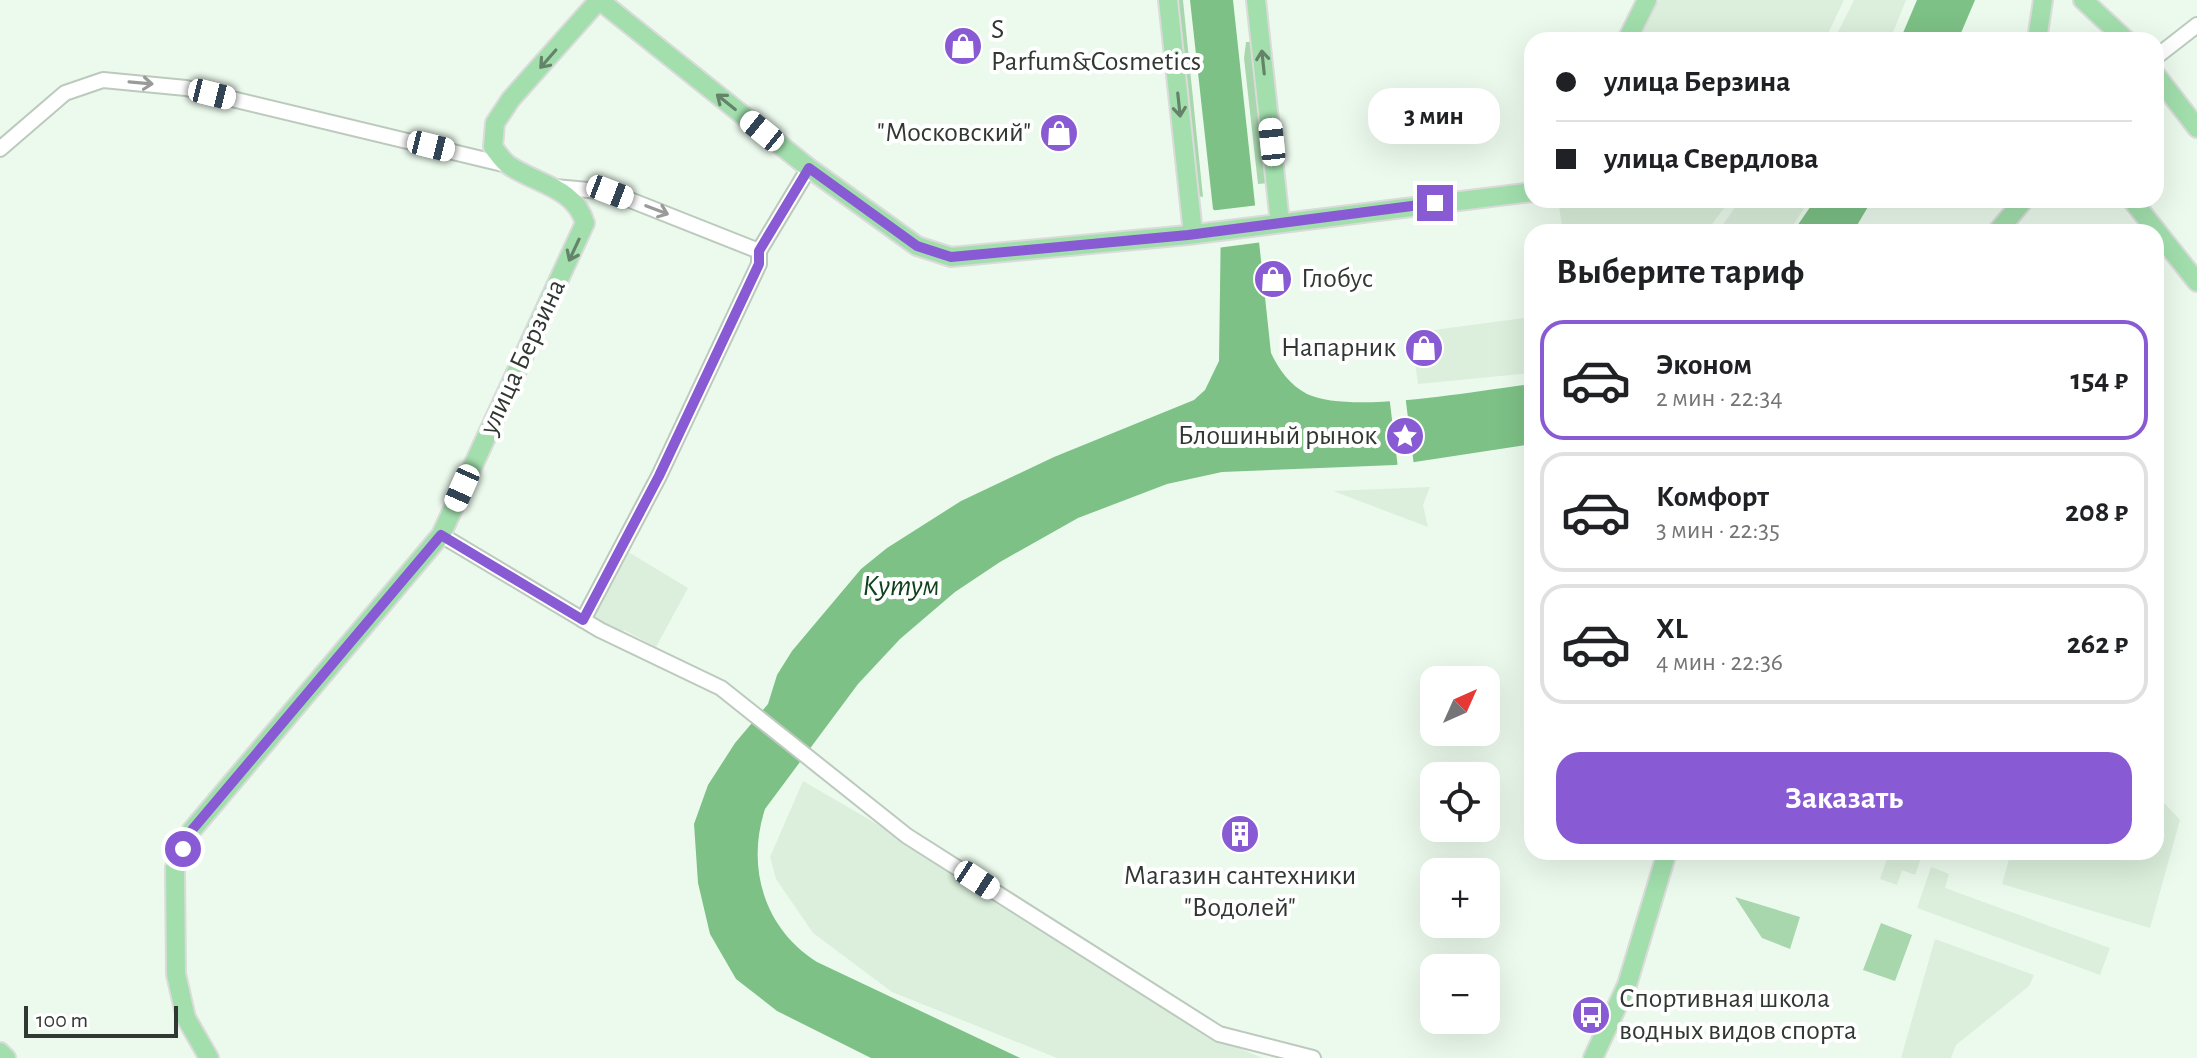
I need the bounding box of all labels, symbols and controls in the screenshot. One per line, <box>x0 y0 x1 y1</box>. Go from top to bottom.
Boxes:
place label: S Parfum&Cosmetics <box>991 16 1201 76</box>
shop icon: S Parfum&Cosmetics <box>942 25 984 67</box>
one-way arrow <box>539 49 557 69</box>
one-way arrow <box>1255 49 1270 76</box>
text: улица Берзина <box>1604 67 1790 97</box>
one-way arrow <box>127 76 153 91</box>
car <box>186 77 238 111</box>
callout: 3 мин <box>1369 87 1501 143</box>
one-way arrow <box>1172 92 1187 118</box>
one-way arrow <box>716 93 737 111</box>
text: 3 мин <box>1404 103 1464 129</box>
car <box>736 107 788 155</box>
shop icon: "Московский" <box>1038 112 1080 154</box>
car <box>1258 117 1286 167</box>
place label: "Московский" <box>877 119 1031 147</box>
car <box>405 129 457 163</box>
text: улица Свердлова <box>1604 144 1818 174</box>
car <box>583 172 637 212</box>
route end <box>1417 185 1453 221</box>
one-way arrow <box>644 204 669 218</box>
one-way arrow <box>565 237 580 262</box>
text: Выберите тариф <box>1556 254 1804 290</box>
shop icon: Глобус <box>1252 258 1294 300</box>
place label: Глобус <box>1301 265 1373 293</box>
street label: улица Берзина <box>474 275 571 440</box>
shop icon: Напарник <box>1403 327 1445 369</box>
place label: Напарник <box>1281 334 1396 362</box>
icon: car <box>1560 344 1632 416</box>
text: Эконом <box>1656 350 1752 380</box>
text: 154 ₽ <box>2071 365 2128 395</box>
text: 2 мин · 22:34 <box>1656 385 1783 411</box>
place icon: Блошиный рынок <box>1384 415 1426 457</box>
place label: Блошиный рынок <box>1178 422 1377 450</box>
car <box>441 461 483 515</box>
icon: car <box>1560 476 1632 548</box>
text: Комфорт <box>1656 482 1769 512</box>
text: 208 ₽ <box>2065 497 2128 527</box>
text: 3 мин · 22:35 <box>1656 517 1780 543</box>
water label: Кутум <box>862 571 940 601</box>
icon: car <box>1560 608 1632 680</box>
text: XL <box>1656 614 1688 644</box>
text: 262 ₽ <box>2067 629 2128 659</box>
text: 4 мин · 22:36 <box>1656 649 1783 675</box>
north arrow <box>1420 666 1500 746</box>
map controls <box>1420 666 1500 1034</box>
button: Заказать <box>1556 752 2132 844</box>
button: locate <box>1420 762 1500 842</box>
building icon: Магазин сантехники "Водолей" <box>1219 813 1261 855</box>
route start <box>165 831 201 867</box>
car <box>950 857 1004 903</box>
button: + <box>1420 858 1500 938</box>
place label: Магазин сантехники "Водолей" <box>1124 862 1356 922</box>
button: − <box>1420 954 1500 1034</box>
place label: Спортивная школа водных видов спорта <box>1619 985 1857 1045</box>
bus stop icon: Спортивная школа водных видов спорта <box>1570 994 1612 1036</box>
scale bar <box>24 1002 178 1038</box>
text: 100 m <box>36 1009 88 1031</box>

